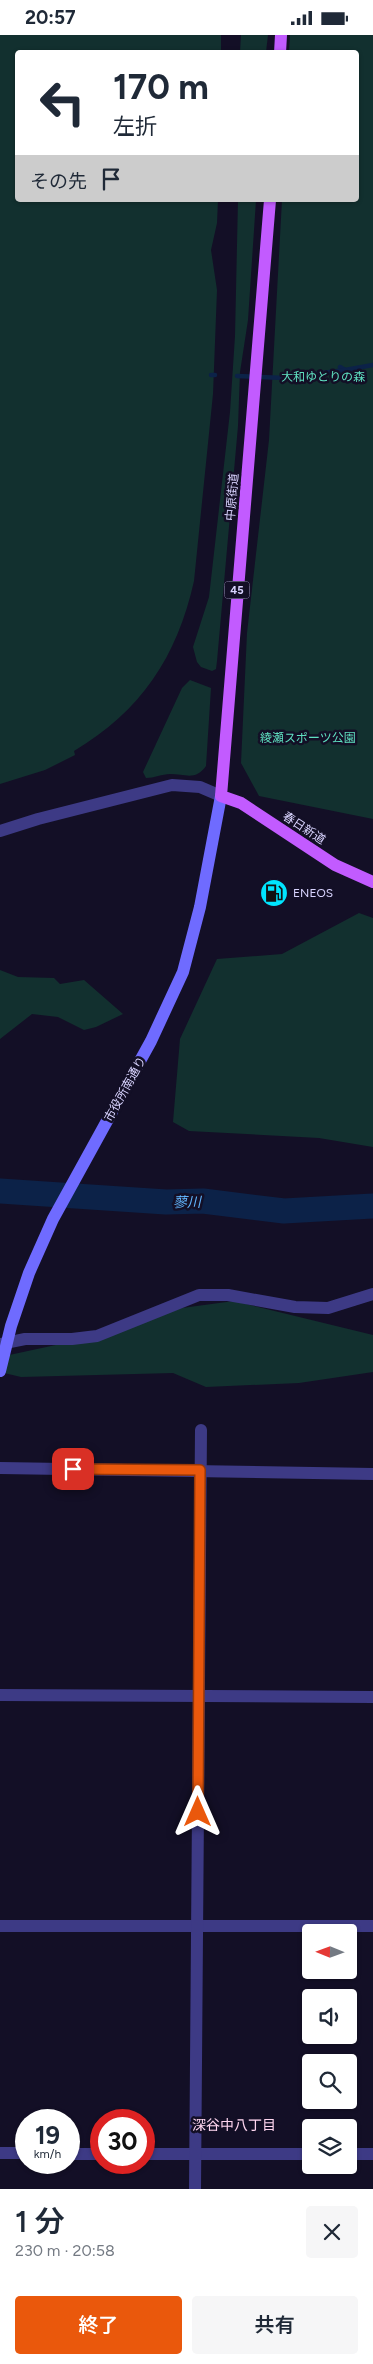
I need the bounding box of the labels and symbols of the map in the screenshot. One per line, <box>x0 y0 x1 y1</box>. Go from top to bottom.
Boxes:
park label: 大和ゆとりの森 <box>281 370 365 384</box>
street label: 中原街道 <box>223 472 241 522</box>
road number: 45 <box>224 581 250 599</box>
park label: 綾瀬スポーツ公園 <box>260 731 356 745</box>
street label: 春日新道 <box>280 809 328 847</box>
fuel station icon: ENEOS <box>259 878 289 908</box>
place label: ENEOS <box>293 886 333 900</box>
street label: 市役所南通り <box>101 1054 149 1124</box>
water label: 蓼川 <box>173 1194 203 1211</box>
pin <box>52 1448 94 1490</box>
position arrow <box>171 1785 223 1837</box>
north arrow <box>302 1924 358 1979</box>
speed limit sign: 30 <box>90 2109 155 2174</box>
district label: 深谷中八丁目 <box>192 2117 276 2134</box>

